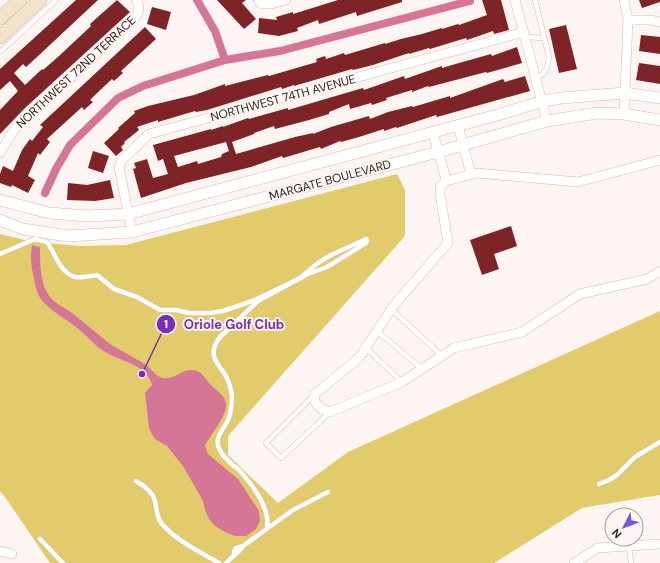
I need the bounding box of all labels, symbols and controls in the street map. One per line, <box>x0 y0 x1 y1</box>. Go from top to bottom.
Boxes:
street label: NORTHWEST 72ND TERRACE <box>13 12 139 132</box>
street label: NORTHWEST 74TH AVENUE <box>209 71 358 125</box>
street label: MARGATE BOULEVARD <box>267 156 393 204</box>
callout: Oriole Golf Club <box>156 311 292 336</box>
text: 1 <box>164 316 168 332</box>
text: Oriole Golf Club <box>184 316 284 333</box>
north arrow <box>604 507 644 547</box>
text: N <box>609 526 624 541</box>

